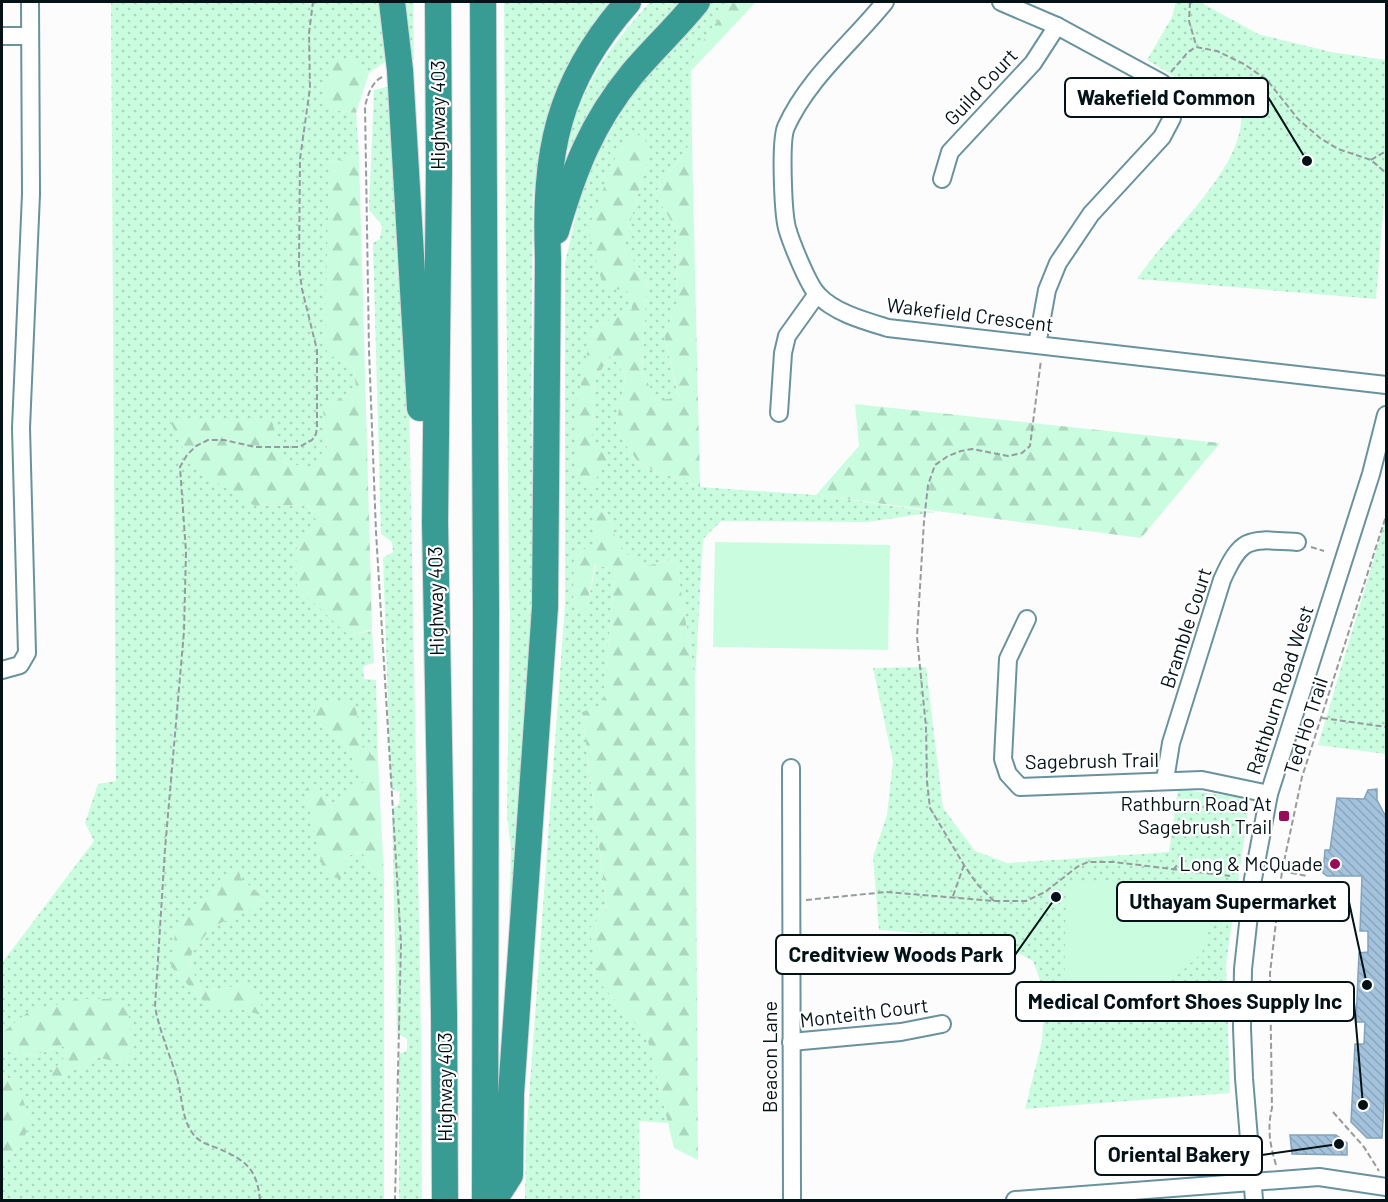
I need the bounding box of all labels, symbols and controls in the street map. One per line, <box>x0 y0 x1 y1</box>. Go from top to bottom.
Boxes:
street label: Guild Court <box>939 43 1022 130</box>
street label: Highway 403 <box>425 60 449 170</box>
callout: Wakefield Common <box>1065 78 1268 117</box>
text: Wakefield Common <box>1077 84 1255 109</box>
street label: Wakefield Crescent <box>885 292 1055 336</box>
street label: Highway 403 <box>422 546 448 656</box>
street label: Bramble Court <box>1154 564 1216 691</box>
street label: Rathburn Road West <box>1240 602 1318 777</box>
street label: Ted Ho Trail <box>1278 674 1332 777</box>
street label: Sagebrush Trail <box>1025 747 1159 773</box>
place label: Rathburn Road At Sagebrush Trail <box>1120 791 1272 838</box>
marker: Rathburn Road At Sagebrush Trail <box>1277 809 1291 823</box>
place label: Long & McQuade <box>1179 851 1323 875</box>
marker: Long & McQuade <box>1328 857 1342 871</box>
callout: Uthayam Supermarket <box>1117 882 1349 921</box>
text: Uthayam Supermarket <box>1129 888 1337 913</box>
callout: Creditview Woods Park <box>776 935 1015 974</box>
text: Creditview Woods Park <box>789 941 1003 966</box>
callout: Medical Comfort Shoes Supply Inc <box>1016 982 1354 1021</box>
text: Medical Comfort Shoes Supply Inc <box>1028 988 1342 1013</box>
street label: Monteith Court <box>798 992 930 1032</box>
street label: Beacon Lane <box>757 1001 781 1113</box>
street label: Highway 403 <box>432 1032 456 1142</box>
callout: Oriental Bakery <box>1095 1136 1262 1175</box>
text: Oriental Bakery <box>1108 1141 1251 1166</box>

